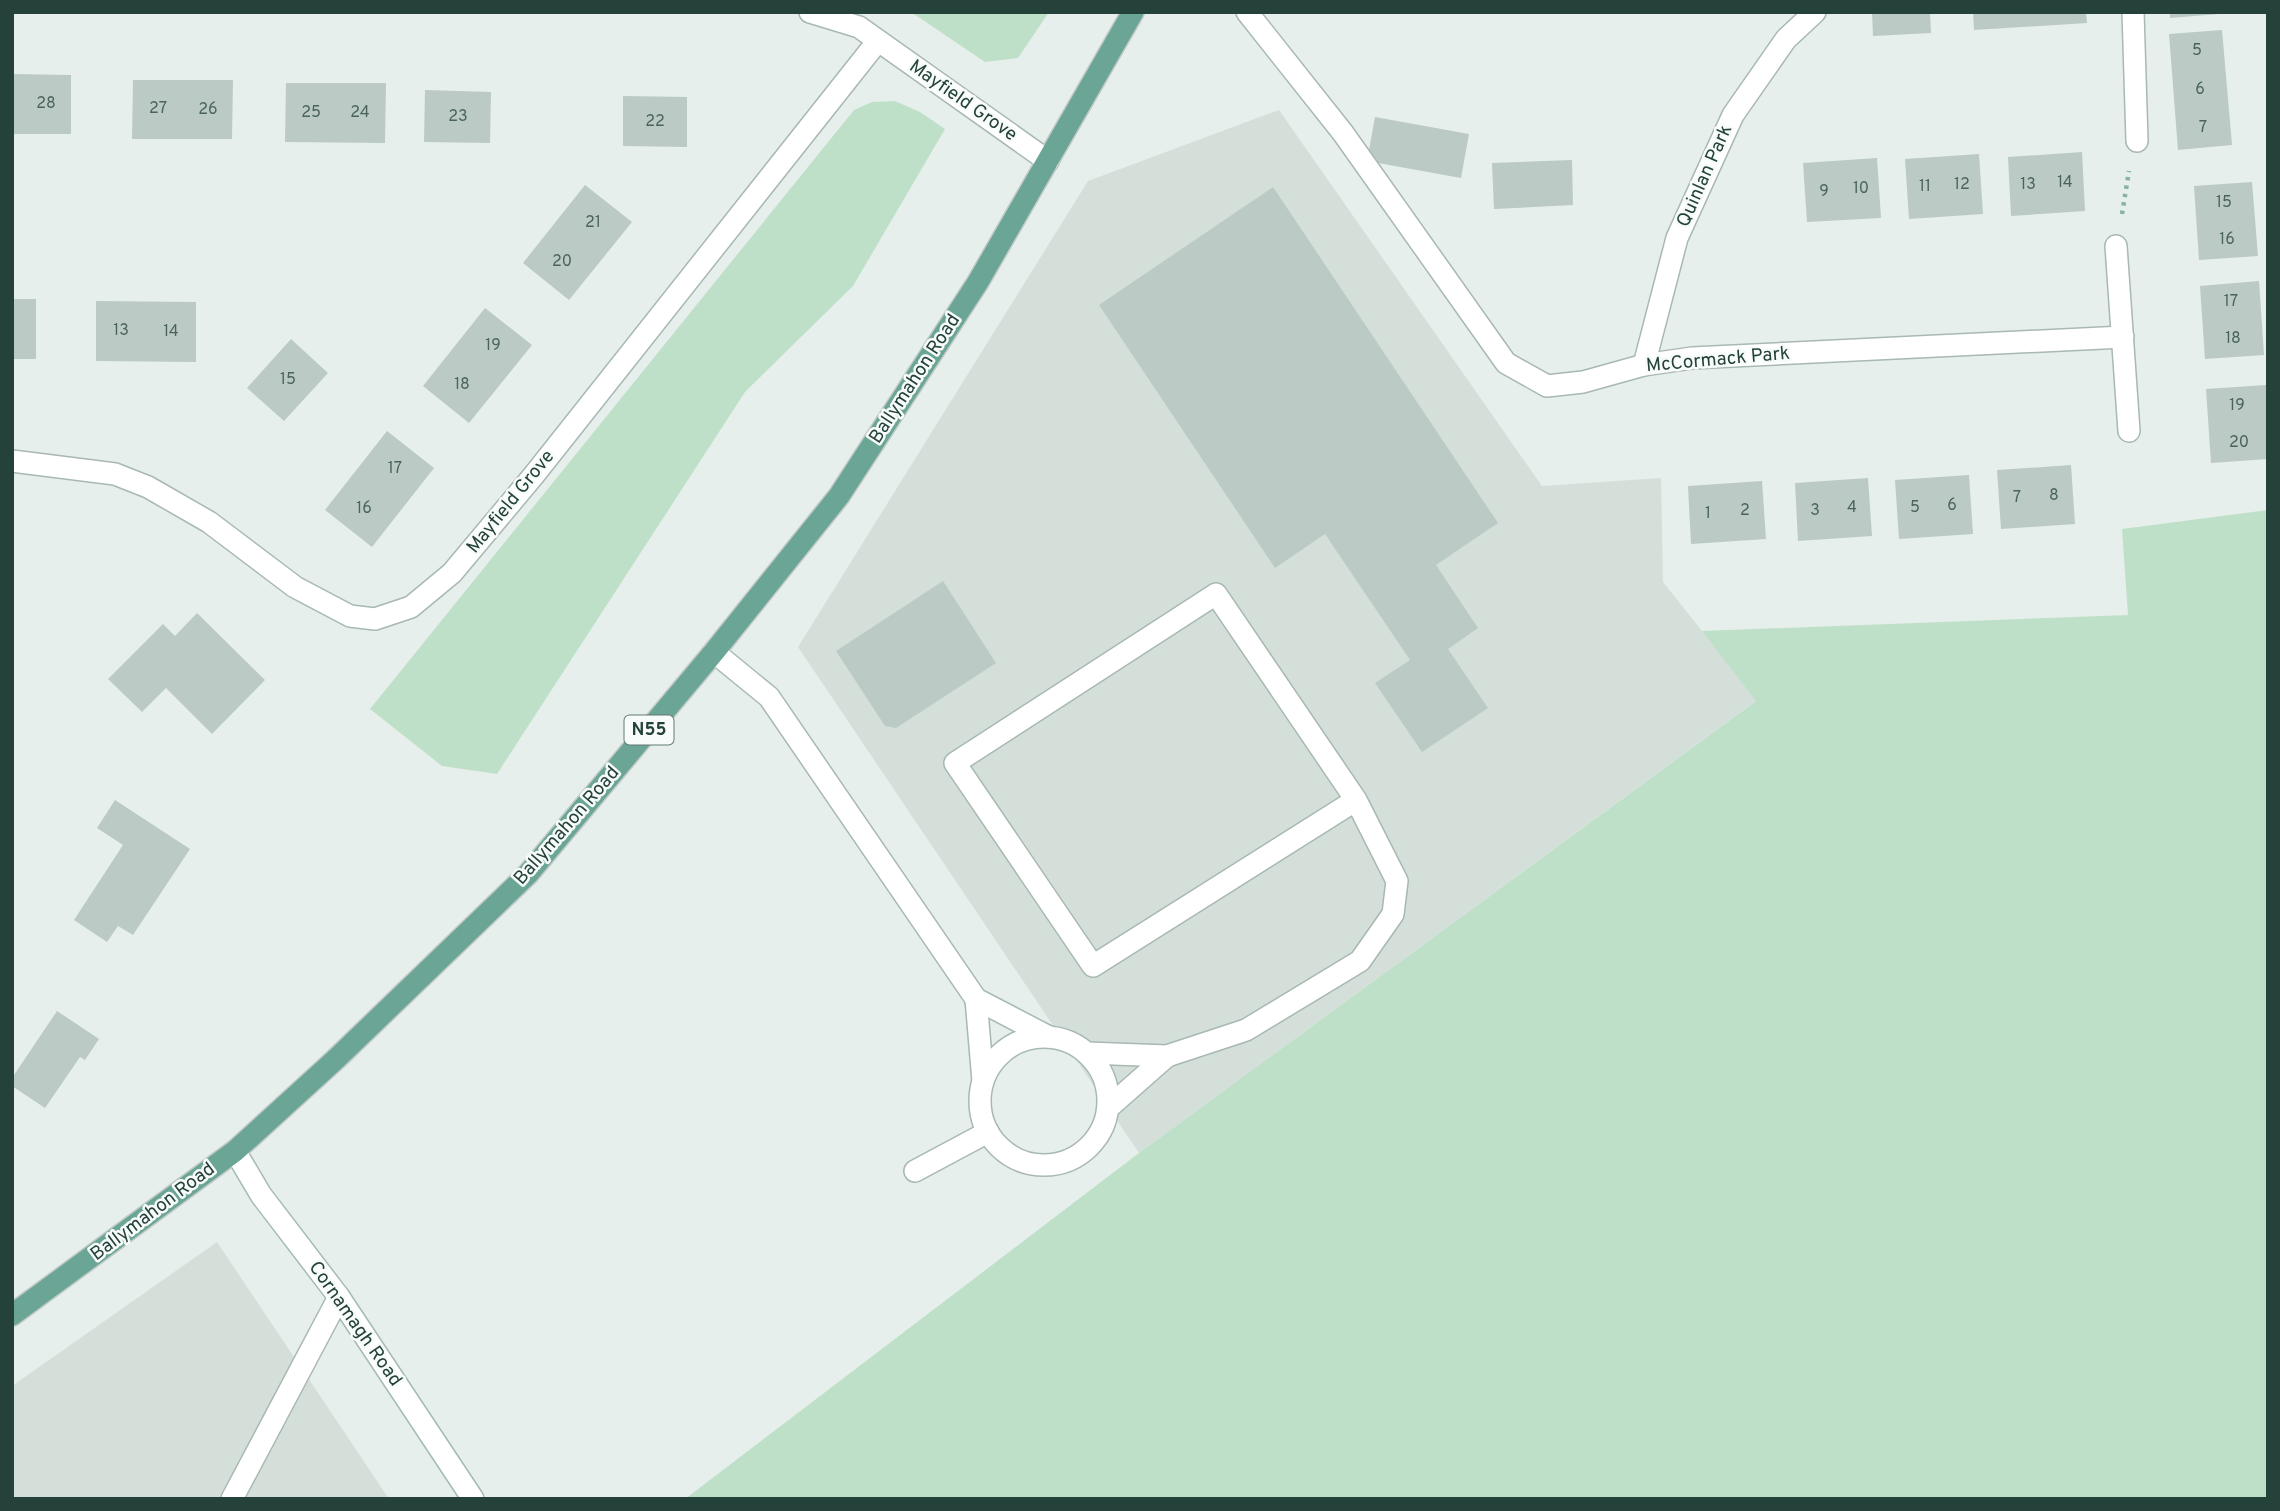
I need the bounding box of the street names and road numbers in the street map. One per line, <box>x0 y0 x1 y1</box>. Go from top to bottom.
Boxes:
street label: Mayfield Grove <box>904 55 1022 147</box>
street label: Quinlan Park <box>1672 121 1738 231</box>
street label: Ballymahon Road <box>864 310 966 448</box>
street label: McCormack Park <box>1645 342 1791 378</box>
street label: Mayfield Grove <box>462 445 560 559</box>
road number: N55 <box>624 716 674 744</box>
street label: Ballymahon Road <box>509 762 625 890</box>
street label: Ballymahon Road <box>86 1157 220 1267</box>
street label: Cornamagh Road <box>303 1257 407 1391</box>

